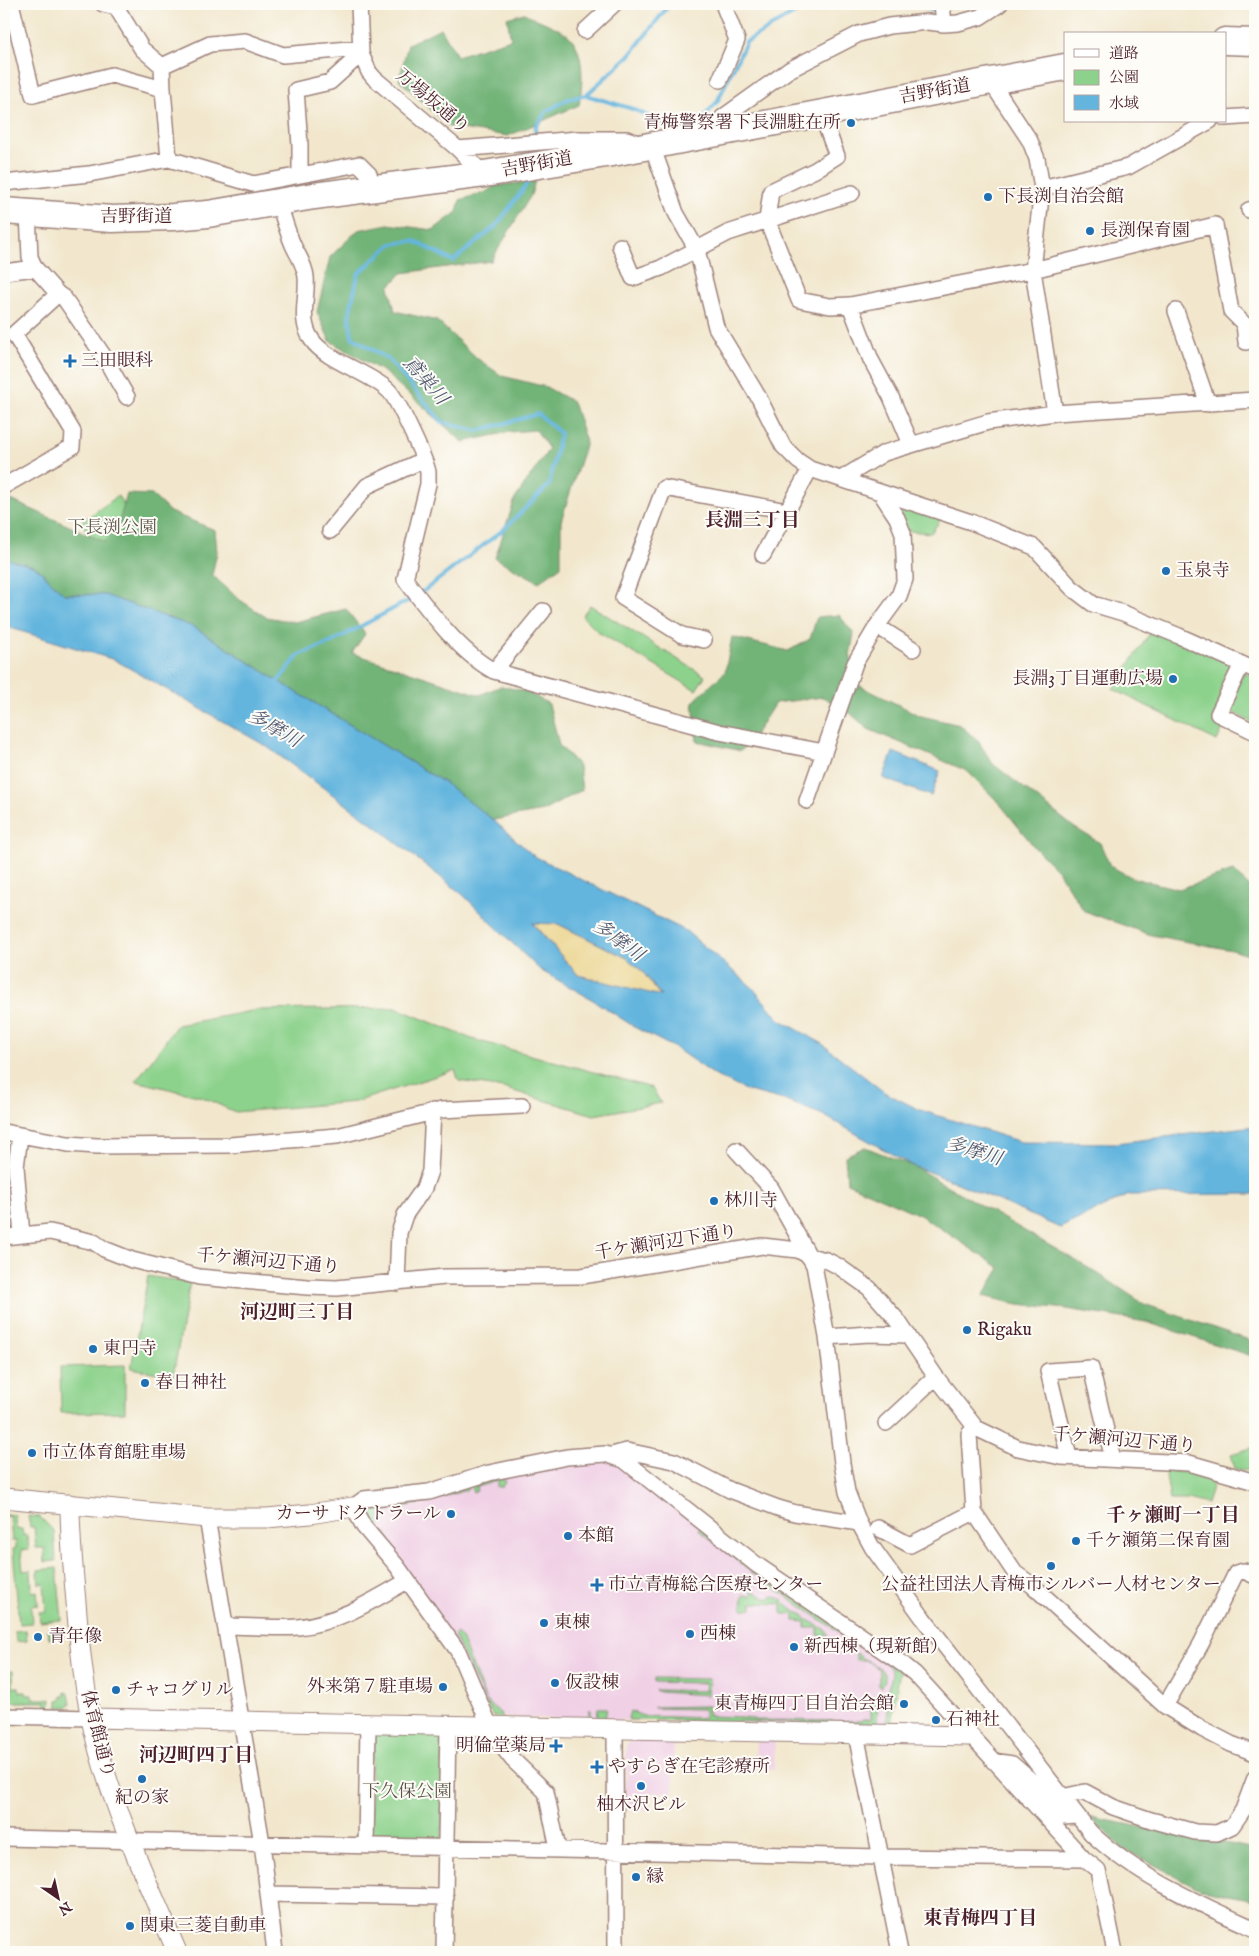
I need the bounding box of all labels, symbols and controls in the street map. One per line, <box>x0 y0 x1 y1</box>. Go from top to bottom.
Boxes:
legend <box>1064 32 1226 122</box>
text: 道路 <box>1109 44 1139 63</box>
street label: 万場坂通り <box>390 64 474 140</box>
text: 公園 <box>1109 68 1139 87</box>
street label: 吉野街道 <box>898 74 972 110</box>
text: 水域 <box>1109 94 1139 113</box>
place label: 青梅警察署下長淵駐在所 <box>643 112 841 135</box>
marker: 青梅警察署下長淵駐在所 <box>845 117 857 129</box>
street label: 吉野街道 <box>500 147 574 183</box>
place label: 下長渕自治会館 <box>998 186 1124 209</box>
marker: 下長渕自治会館 <box>982 191 994 203</box>
street label: 吉野街道 <box>100 206 172 229</box>
place label: 長渕保育園 <box>1100 220 1190 243</box>
marker: 長渕保育園 <box>1084 225 1096 237</box>
place label: 三田眼科 <box>81 350 153 373</box>
water label: 鳶巣川 <box>397 352 454 412</box>
marker: 三田眼科 <box>63 354 77 368</box>
district label: 長淵三丁目 <box>704 509 800 533</box>
park label: 下長渕公園 <box>67 517 157 540</box>
place label: 玉泉寺 <box>1176 560 1230 583</box>
marker: 玉泉寺 <box>1160 565 1172 577</box>
place label: 長淵3丁目運動広場 <box>1012 668 1163 691</box>
marker: 長淵3丁目運動広場 <box>1167 673 1179 685</box>
water label: 多摩川 <box>243 704 306 755</box>
water label: 多摩川 <box>588 915 650 969</box>
water label: 多摩川 <box>943 1132 1007 1172</box>
place label: 林川寺 <box>724 1190 778 1213</box>
marker: 林川寺 <box>708 1195 720 1207</box>
street label: 千ケ瀬河辺下通り <box>593 1220 739 1266</box>
street label: 千ケ瀬河辺下通り <box>195 1244 341 1280</box>
district label: 河辺町三丁目 <box>240 1301 354 1325</box>
place label: Rigaku <box>977 1319 1032 1342</box>
marker: Rigaku <box>961 1324 973 1336</box>
place label: 東円寺 <box>103 1338 157 1361</box>
marker: 東円寺 <box>87 1343 99 1355</box>
place label: 春日神社 <box>155 1372 227 1395</box>
marker: 春日神社 <box>139 1377 151 1389</box>
street label: 千ケ瀬河辺下通り <box>1051 1423 1197 1459</box>
place label: 市立体育館駐車場 <box>42 1442 186 1465</box>
marker: 市立体育館駐車場 <box>26 1447 38 1459</box>
place label: カーサ ドクトラール <box>276 1503 441 1526</box>
district label: 千ヶ瀬町一丁目 <box>1106 1504 1240 1528</box>
marker: カーサ ドクトラール <box>445 1508 457 1520</box>
place label: 本館 <box>578 1525 614 1548</box>
marker: 本館 <box>562 1530 574 1542</box>
place label: 千ケ瀬第二保育園 <box>1086 1530 1230 1553</box>
marker: 千ケ瀬第二保育園 <box>1070 1535 1082 1547</box>
marker: 公益社団法人青梅市シルバー人材センター <box>1045 1560 1057 1572</box>
place label: 市立青梅総合医療センター <box>608 1574 823 1597</box>
place label: 公益社団法人青梅市シルバー人材センター <box>881 1574 1221 1597</box>
marker: 市立青梅総合医療センター <box>590 1578 604 1592</box>
place label: 東棟 <box>554 1612 590 1635</box>
marker: 東棟 <box>538 1617 550 1629</box>
place label: 西棟 <box>700 1623 736 1646</box>
place label: 青年像 <box>48 1626 102 1649</box>
marker: 西棟 <box>684 1628 696 1640</box>
marker: 青年像 <box>32 1631 44 1643</box>
place label: 新西棟（現新館） <box>804 1636 948 1659</box>
marker: 新西棟（現新館） <box>788 1641 800 1653</box>
place label: 仮設棟 <box>565 1672 619 1695</box>
place label: 外来第７駐車場 <box>307 1676 433 1699</box>
marker: 仮設棟 <box>549 1677 561 1689</box>
place label: チャコグリル <box>126 1679 233 1702</box>
marker: 外来第７駐車場 <box>437 1681 449 1693</box>
marker: チャコグリル <box>110 1684 122 1696</box>
street label: 体育館通り <box>75 1688 119 1780</box>
place label: 東青梅四丁目自治会館 <box>714 1693 894 1716</box>
marker: 東青梅四丁目自治会館 <box>898 1698 910 1710</box>
place label: 石神社 <box>946 1709 1000 1732</box>
marker: 石神社 <box>930 1714 942 1726</box>
place label: 明倫堂薬局 <box>456 1735 546 1758</box>
marker: 明倫堂薬局 <box>550 1740 562 1752</box>
district label: 河辺町四丁目 <box>139 1744 253 1768</box>
place label: やすらぎ在宅診療所 <box>608 1756 770 1779</box>
marker: やすらぎ在宅診療所 <box>590 1760 604 1774</box>
marker: 紀の家 <box>136 1773 148 1785</box>
marker: 柚木沢ビル <box>635 1780 647 1792</box>
park label: 下久保公園 <box>362 1781 452 1804</box>
place label: 紀の家 <box>115 1787 169 1810</box>
place label: 柚木沢ビル <box>596 1794 686 1817</box>
place label: 縁 <box>646 1866 664 1889</box>
marker: 縁 <box>630 1871 642 1883</box>
north arrow <box>32 1874 82 1924</box>
text: N <box>55 1897 76 1919</box>
district label: 東青梅四丁目 <box>923 1907 1037 1931</box>
place label: 関東三菱自動車 <box>140 1915 266 1938</box>
marker: 関東三菱自動車 <box>124 1920 136 1932</box>

